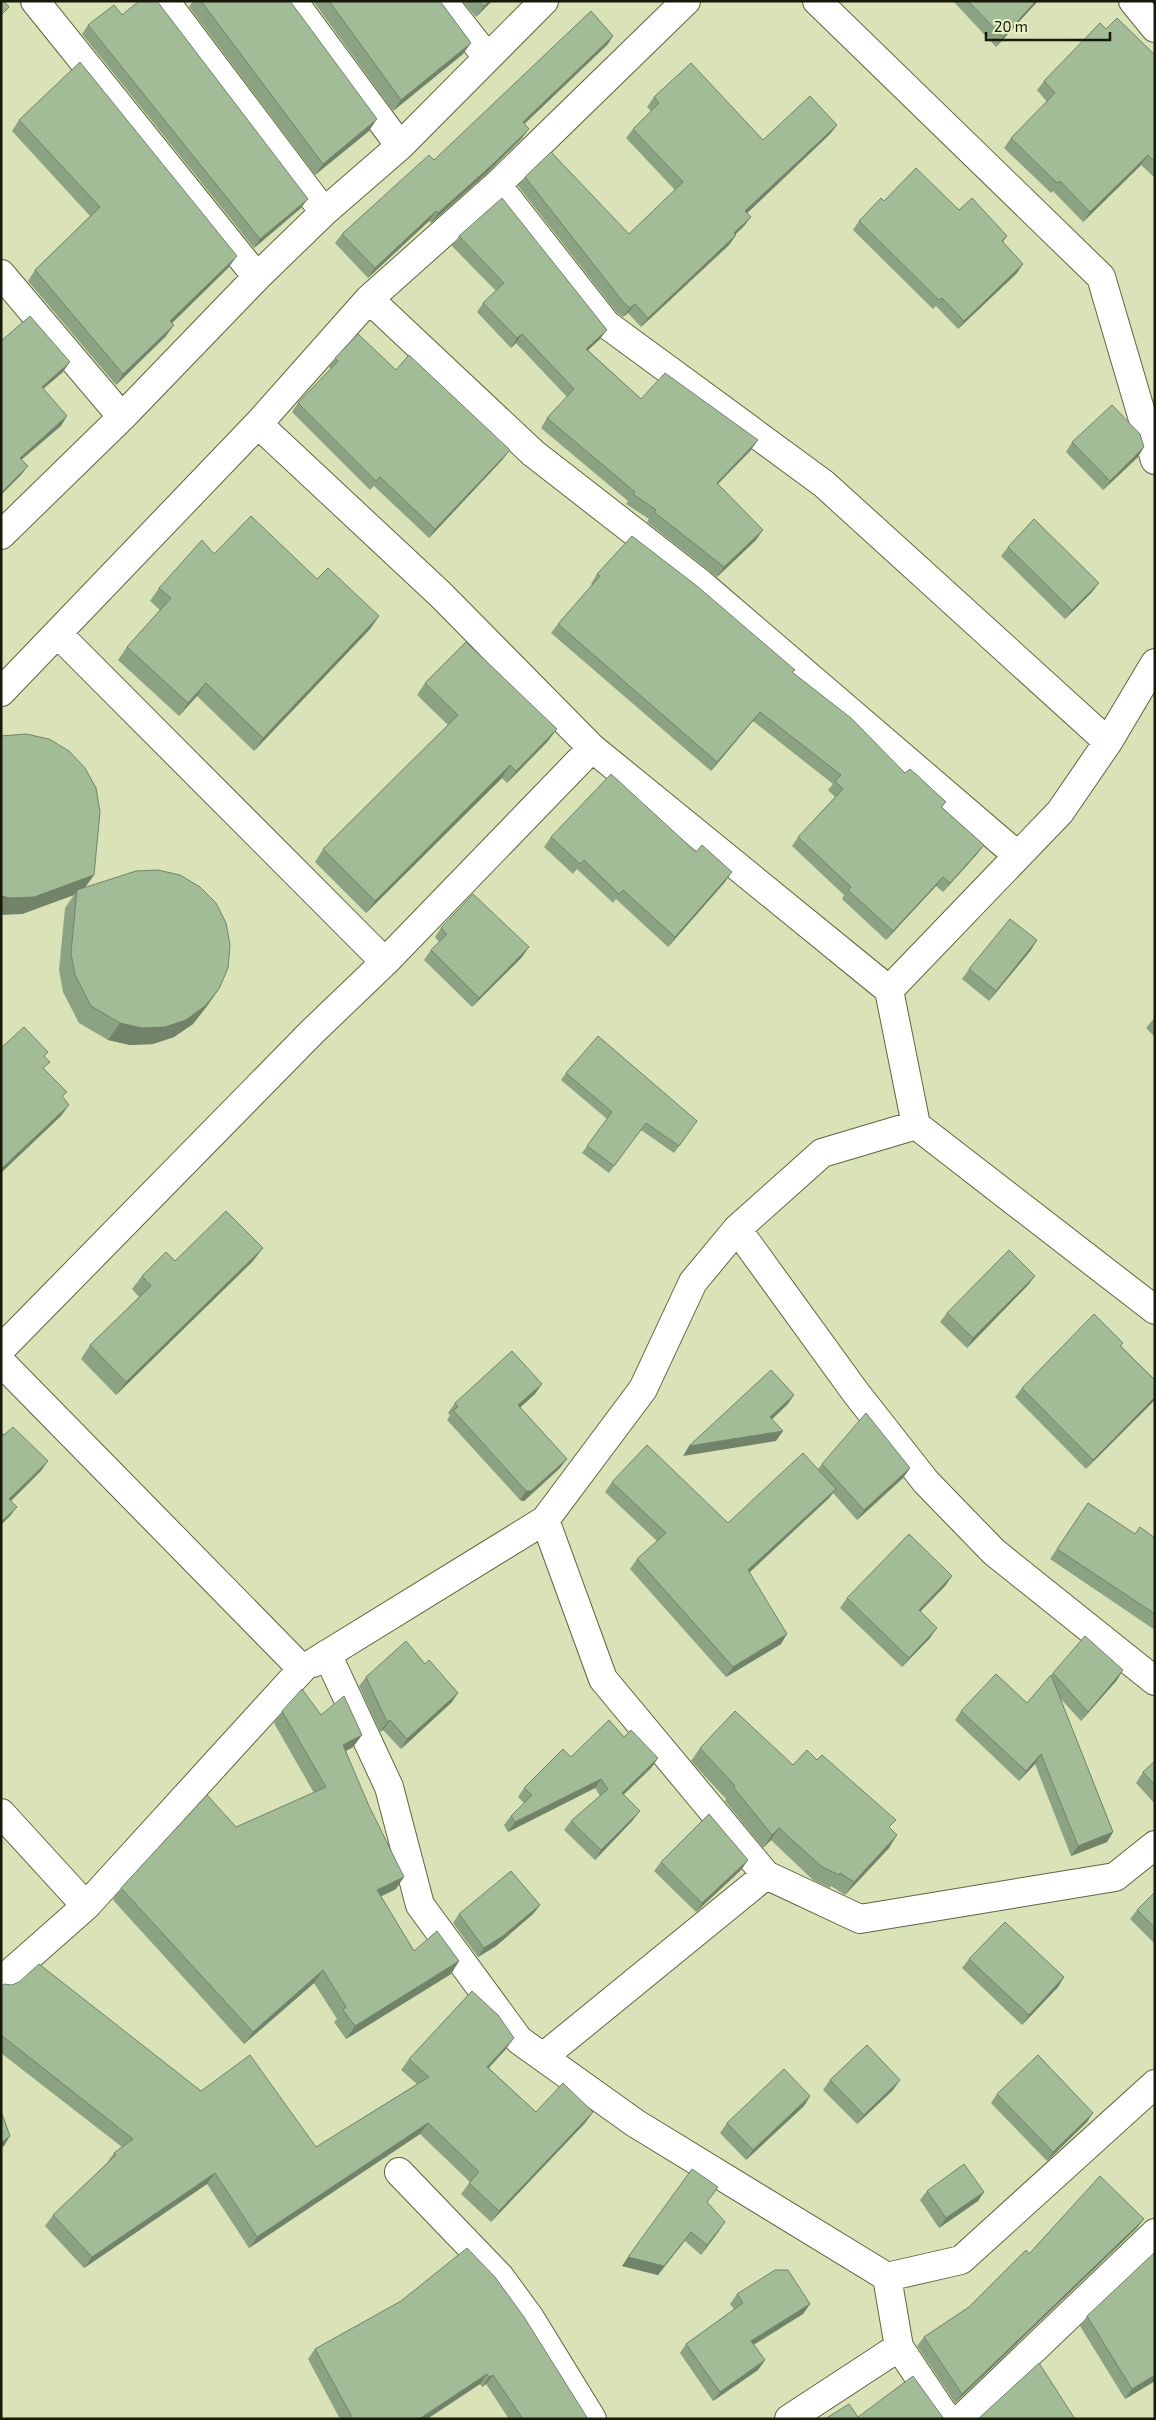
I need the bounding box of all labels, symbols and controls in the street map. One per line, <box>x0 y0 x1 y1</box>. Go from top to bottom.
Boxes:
scale bar <box>986 10 1110 42</box>
text: 20 m <box>994 17 1028 35</box>

